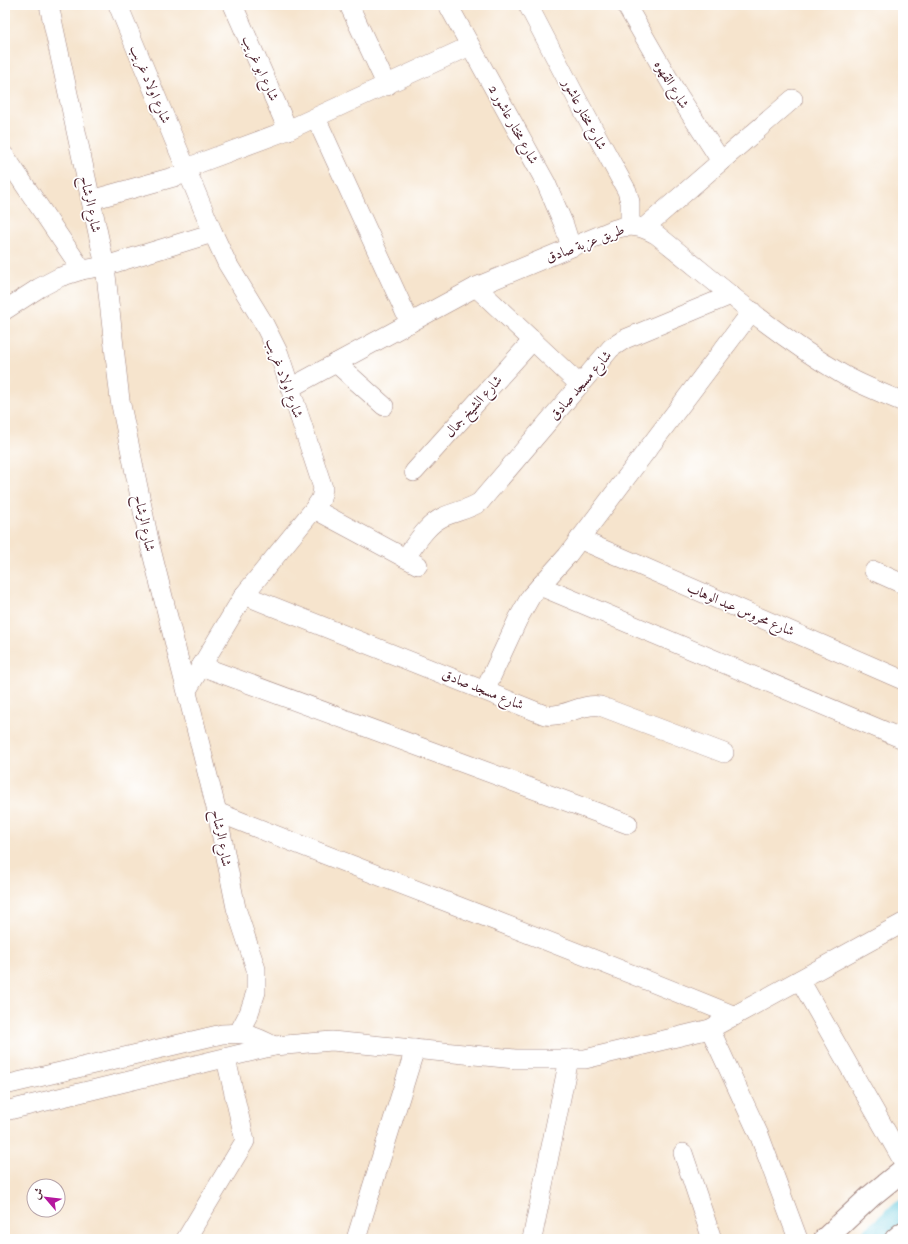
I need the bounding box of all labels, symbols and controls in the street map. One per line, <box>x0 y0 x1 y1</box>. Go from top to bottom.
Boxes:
street label: شارع ابو غريب <box>236 33 283 105</box>
street label: شارع اولاد غريب <box>124 42 175 127</box>
street label: شارع القهوه <box>648 57 693 113</box>
street label: شارع مختار عاشور <box>555 74 610 154</box>
street label: شارع مختار عاشور 2 <box>482 82 542 168</box>
street label: شارع الرشاح <box>72 174 105 235</box>
street label: طريق عزبة صادق <box>543 221 627 267</box>
street label: شارع اولاد غريب <box>259 336 307 421</box>
street label: شارع مسجد صادق <box>546 347 617 426</box>
street label: شارع الشيخ جمال <box>441 372 509 444</box>
street label: شارع الرشاح <box>126 493 159 554</box>
street label: شارع محروس عبد الوهاب <box>683 579 797 643</box>
street label: شارع مسجد صادق <box>438 665 526 716</box>
street label: شارع الرشاح <box>204 808 235 869</box>
north arrow <box>26 1178 66 1218</box>
text: ش <box>29 1186 46 1201</box>

